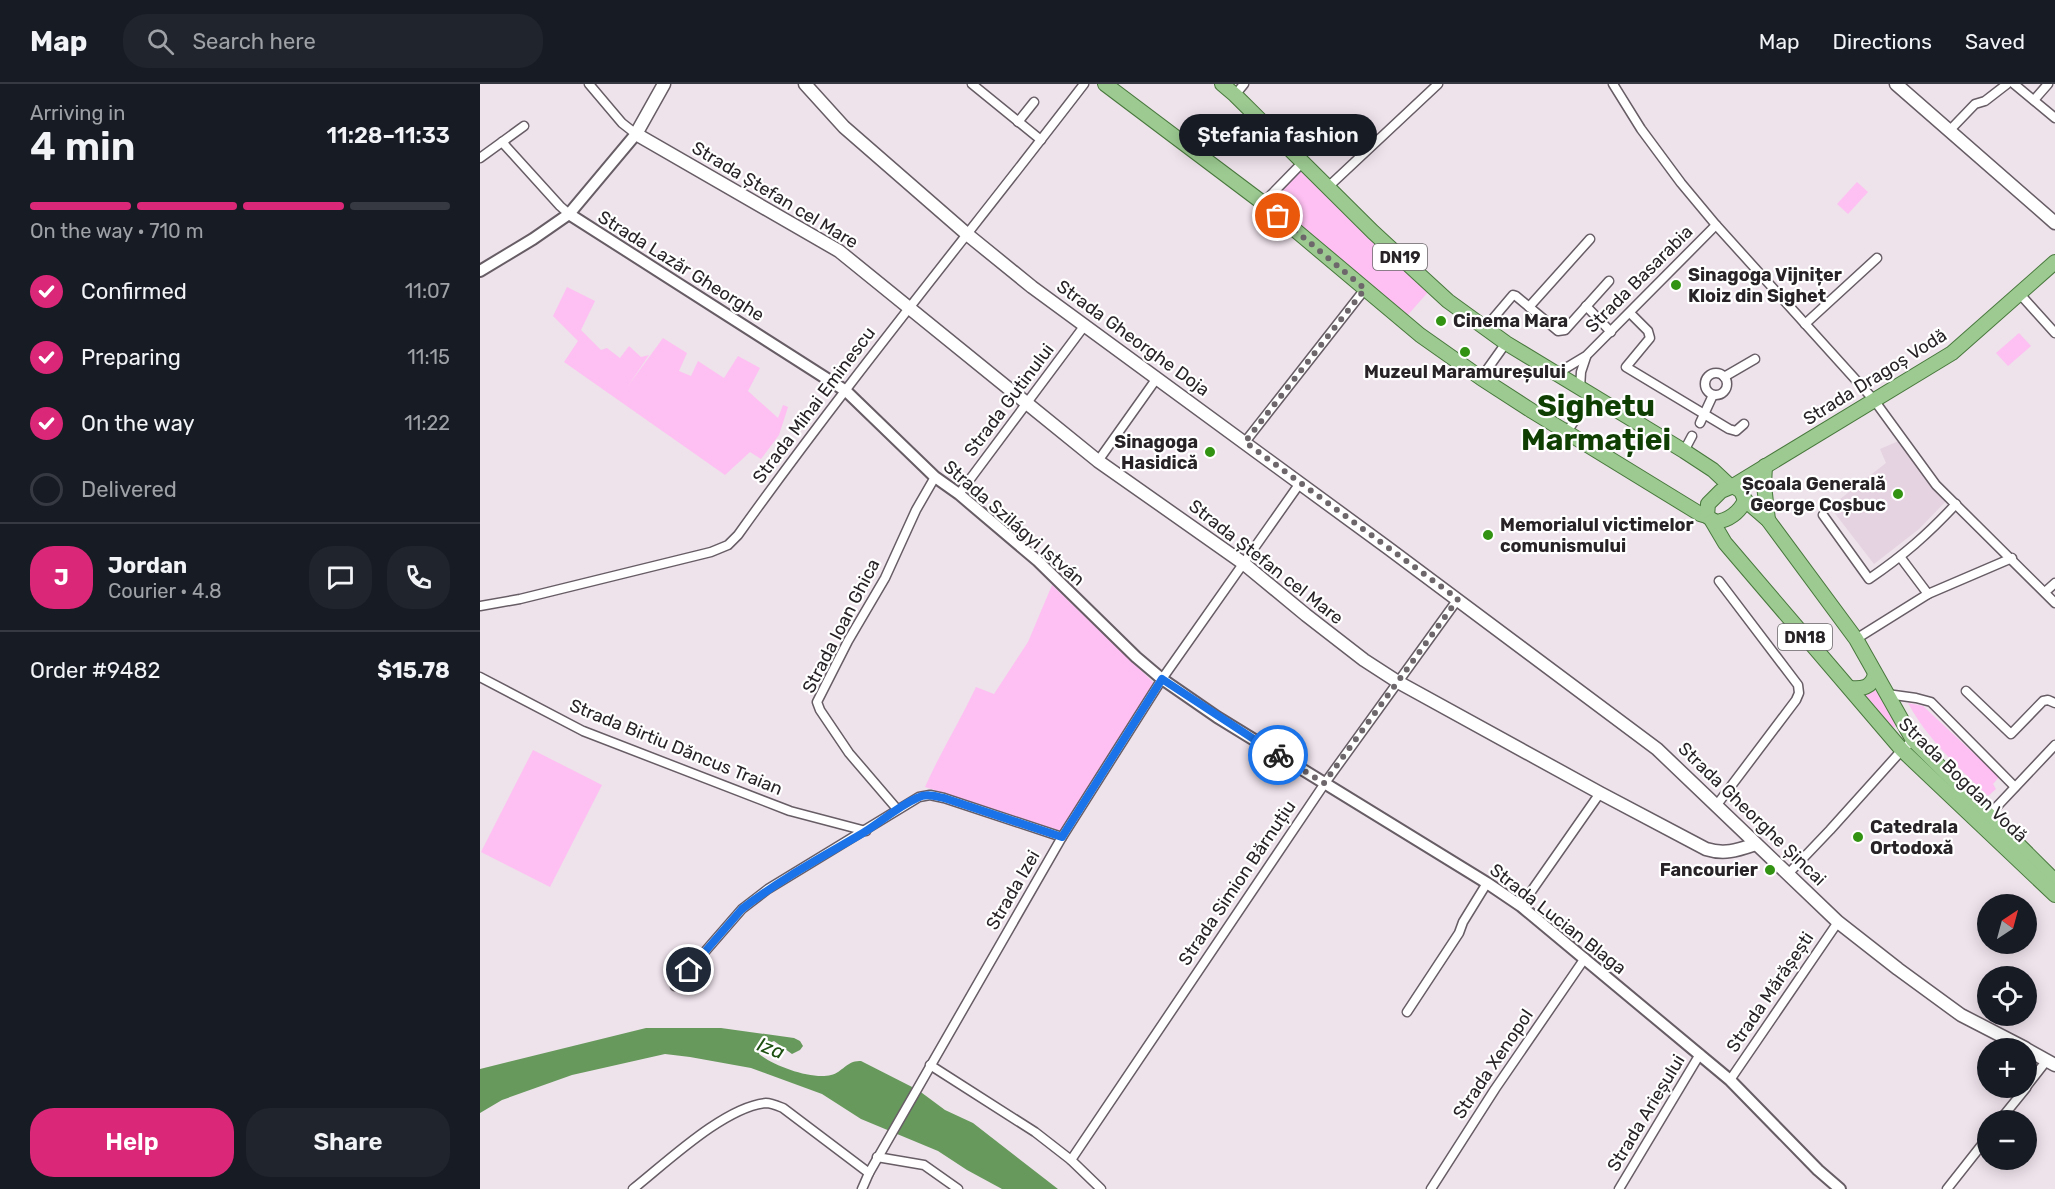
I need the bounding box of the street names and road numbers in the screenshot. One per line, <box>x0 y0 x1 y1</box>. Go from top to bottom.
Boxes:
street label: Strada Ștefan cel Mare <box>688 137 862 253</box>
street label: Strada Lazăr Gheorghe <box>594 206 768 326</box>
street label: Strada Basarabia <box>1581 221 1697 337</box>
road number: DN19 <box>1373 244 1427 270</box>
street label: Strada Gheorghe Doja <box>1052 275 1214 401</box>
street label: Strada Mihai Eminescu <box>748 322 880 488</box>
street label: Strada Dragoș Vodă <box>1799 324 1951 430</box>
street label: Strada Gutinului <box>959 339 1059 461</box>
street label: Strada Szilágyi István <box>939 456 1089 590</box>
street label: Strada Ștefan cel Mare <box>1184 495 1348 629</box>
street label: Strada Ioan Ghica <box>798 555 884 697</box>
road number: DN18 <box>1778 624 1832 650</box>
street label: Strada Birtiu Dăncus Traian <box>566 694 786 800</box>
street label: Strada Bogdan Vodă <box>1894 713 2032 847</box>
street label: Strada Gheorghe Șincai <box>1673 738 1831 890</box>
street label: Strada Simion Bărnuțiu <box>1174 796 1300 970</box>
street label: Strada Izei <box>981 846 1045 934</box>
street label: Strada Lucian Blaga <box>1485 859 1631 979</box>
street label: Strada Mărășești <box>1722 928 1818 1056</box>
street label: Strada Xenopol <box>1448 1005 1538 1123</box>
street label: Strada Arieșului <box>1602 1051 1690 1175</box>

